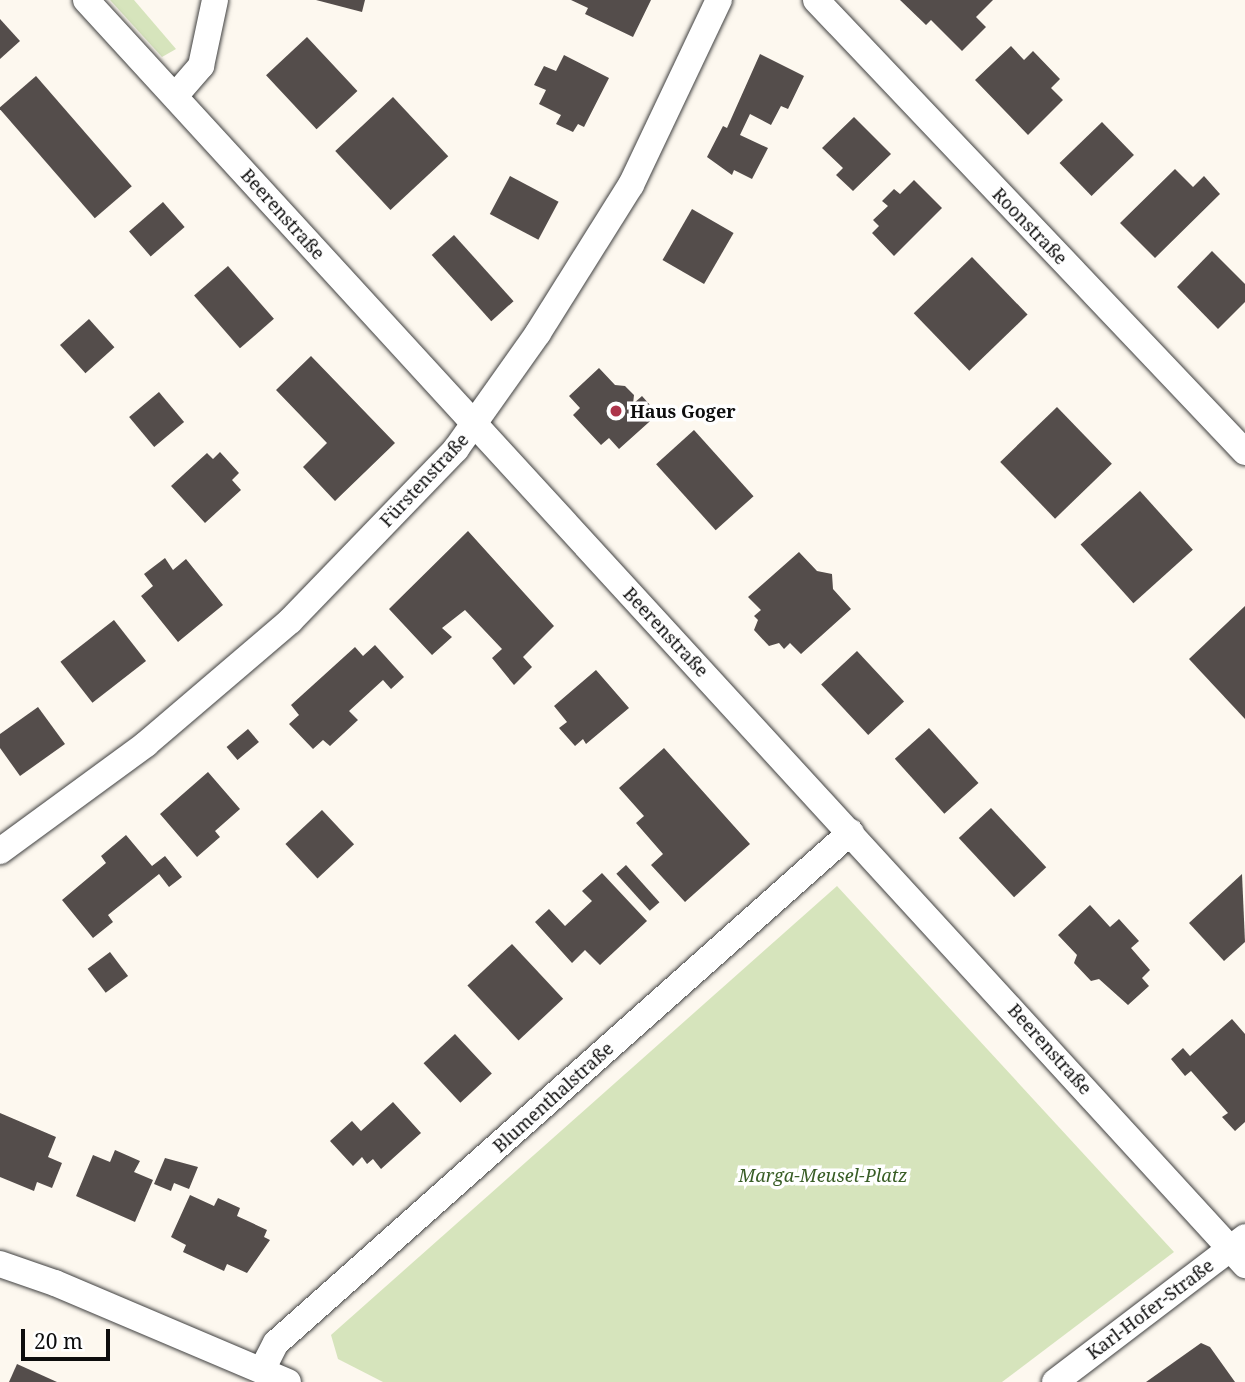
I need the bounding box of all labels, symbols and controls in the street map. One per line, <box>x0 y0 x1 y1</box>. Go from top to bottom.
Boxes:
street label: Beerenstraße <box>237 164 329 264</box>
street label: Roonstraße <box>988 183 1072 269</box>
place label: Haus Goger <box>630 400 736 422</box>
marker: Haus Goger <box>608 403 624 419</box>
street label: Fürstenstraße <box>375 429 473 531</box>
street label: Beerenstraße <box>619 583 713 681</box>
street label: Beerenstraße <box>1004 999 1096 1099</box>
street label: Blumenthalstraße <box>488 1037 618 1157</box>
park label: Marga-Meusel-Platz <box>738 1164 908 1186</box>
street label: Karl-Hofer-Straße <box>1082 1254 1218 1364</box>
scale bar <box>24 1316 114 1360</box>
text: 20 m <box>34 1327 83 1355</box>

